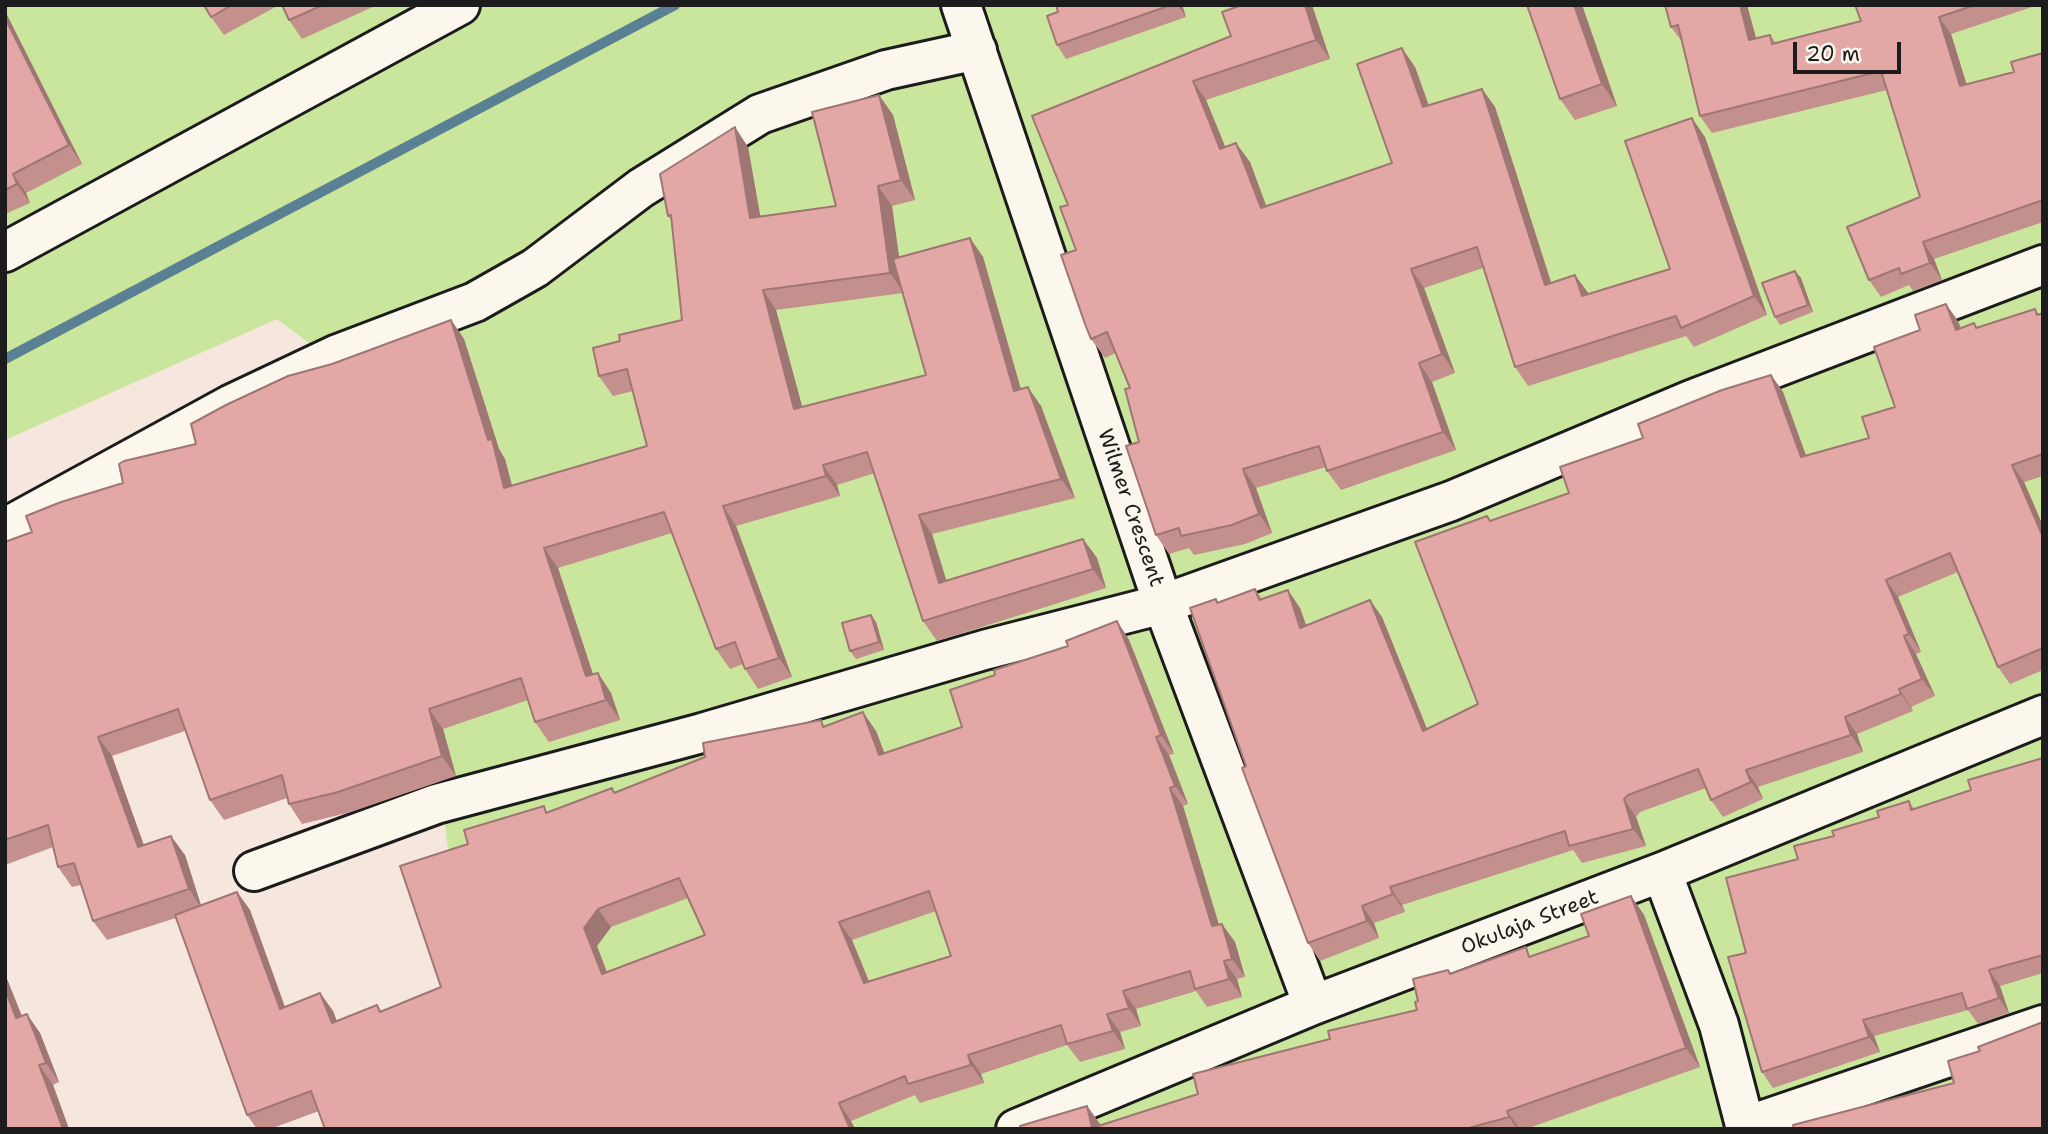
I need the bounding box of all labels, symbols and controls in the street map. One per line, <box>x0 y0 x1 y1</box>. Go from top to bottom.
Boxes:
scale bar <box>1796 28 1904 72</box>
text: 20 m <box>1806 40 1860 68</box>
street label: Wilmer Crescent <box>1091 426 1169 590</box>
street label: Okulaja Street <box>1458 885 1602 961</box>

